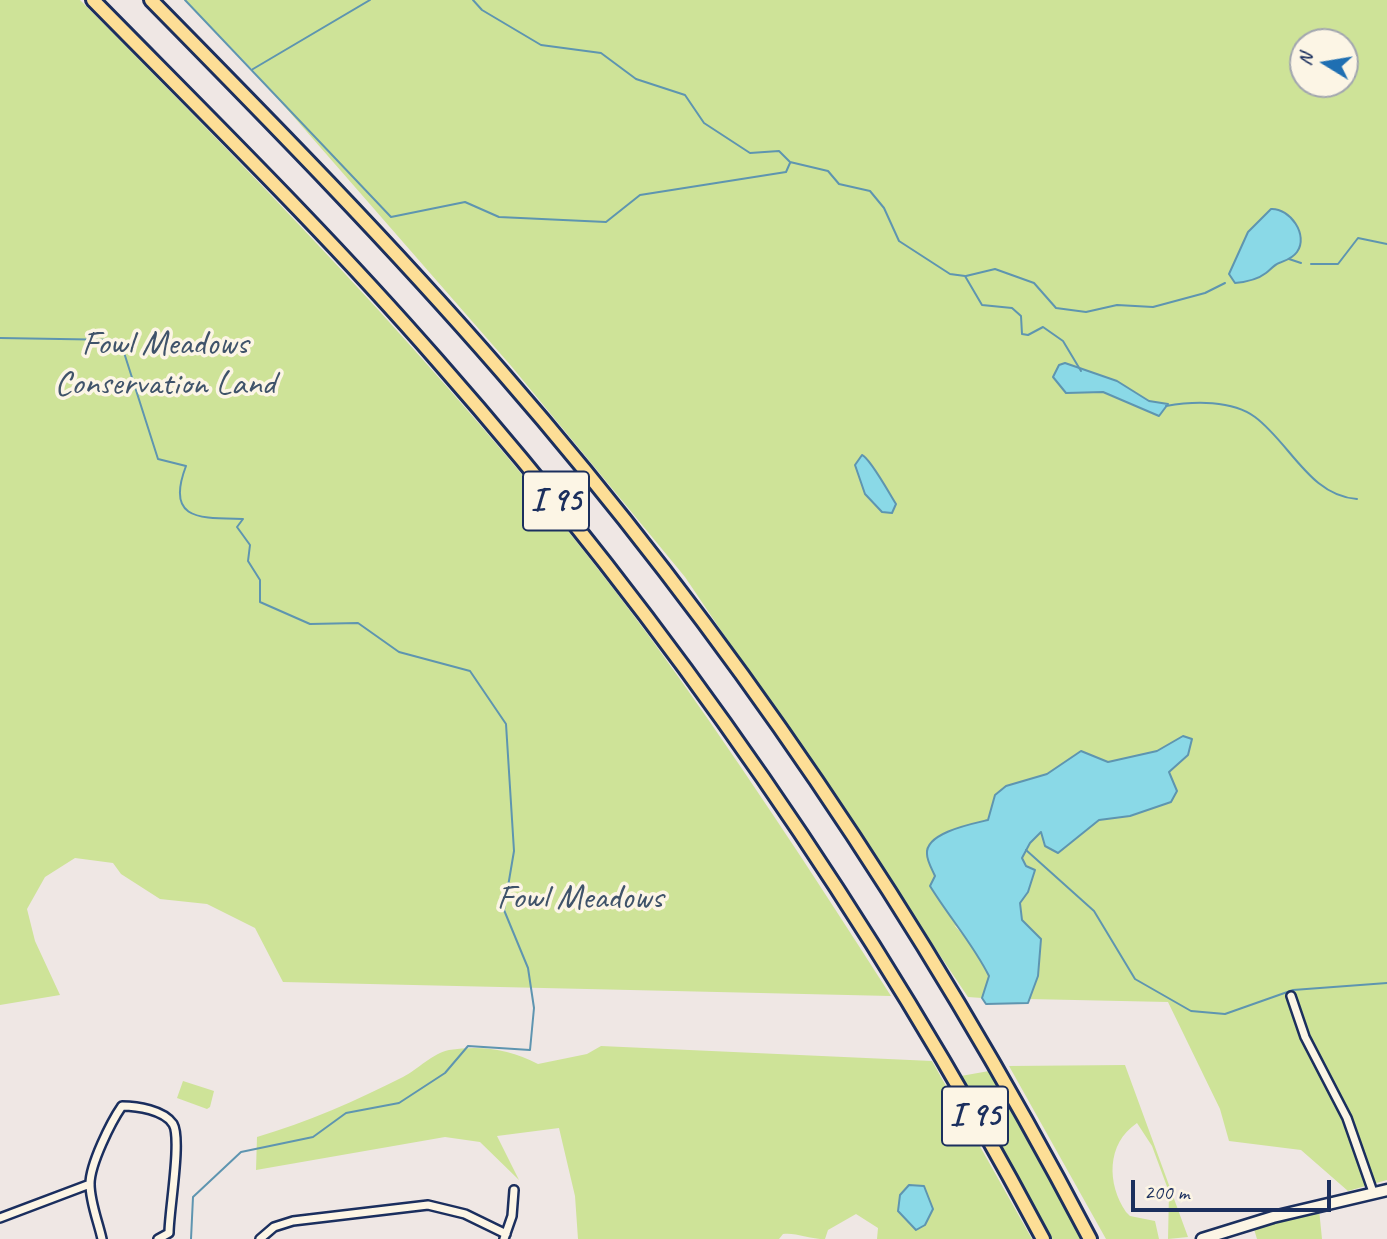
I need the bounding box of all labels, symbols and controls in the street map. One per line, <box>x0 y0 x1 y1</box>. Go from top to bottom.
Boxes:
north arrow <box>1289 28 1359 98</box>
text: N <box>1292 51 1318 67</box>
park label: Fowl Meadows Conservation Land <box>55 324 275 406</box>
road number: I 95 <box>523 472 589 530</box>
park label: Fowl Meadows <box>497 878 663 920</box>
road number: I 95 <box>942 1086 1008 1146</box>
scale bar <box>1135 1166 1334 1210</box>
text: 200 m <box>1144 1179 1189 1205</box>

